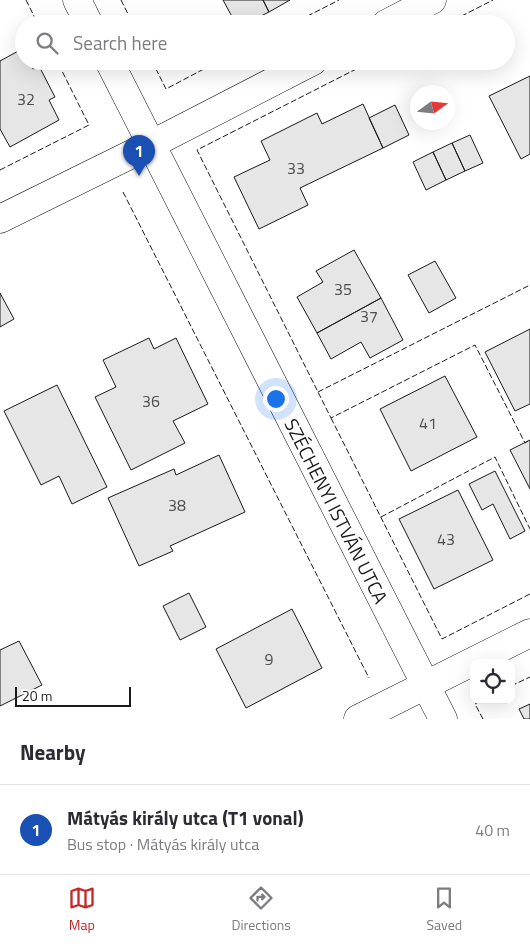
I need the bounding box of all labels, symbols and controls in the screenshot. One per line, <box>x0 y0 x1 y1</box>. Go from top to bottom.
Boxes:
search box <box>15 15 515 70</box>
text: Search here <box>73 28 167 57</box>
icon: search <box>33 29 61 57</box>
north arrow <box>410 85 455 130</box>
house number: 32 <box>17 87 35 111</box>
pin: 1 <box>123 135 155 176</box>
house number: 33 <box>287 156 305 180</box>
house number: 35 <box>334 277 352 301</box>
house number: 37 <box>360 304 378 328</box>
your location <box>263 386 289 412</box>
house number: 36 <box>142 389 160 413</box>
house number: 41 <box>419 411 437 435</box>
street label: SZÉCHENYI ISTVÁN UTCA <box>278 413 396 608</box>
house number: 38 <box>168 493 186 517</box>
house number: 43 <box>437 527 455 551</box>
house number: 9 <box>265 647 274 671</box>
map controls <box>470 659 515 704</box>
button: locate <box>470 659 515 704</box>
scale bar <box>15 684 131 707</box>
text: 20 m <box>22 685 52 706</box>
text: Nearby <box>20 736 85 768</box>
text: Mátyás király utca (T1 vonal) <box>67 803 304 832</box>
text: 1 <box>32 818 40 842</box>
text: 40 m <box>475 818 510 842</box>
text: Bus stop · Mátyás király utca <box>67 832 259 856</box>
tab: Map <box>68 884 96 935</box>
tab: Directions <box>231 884 291 935</box>
tab: Saved <box>427 884 462 935</box>

